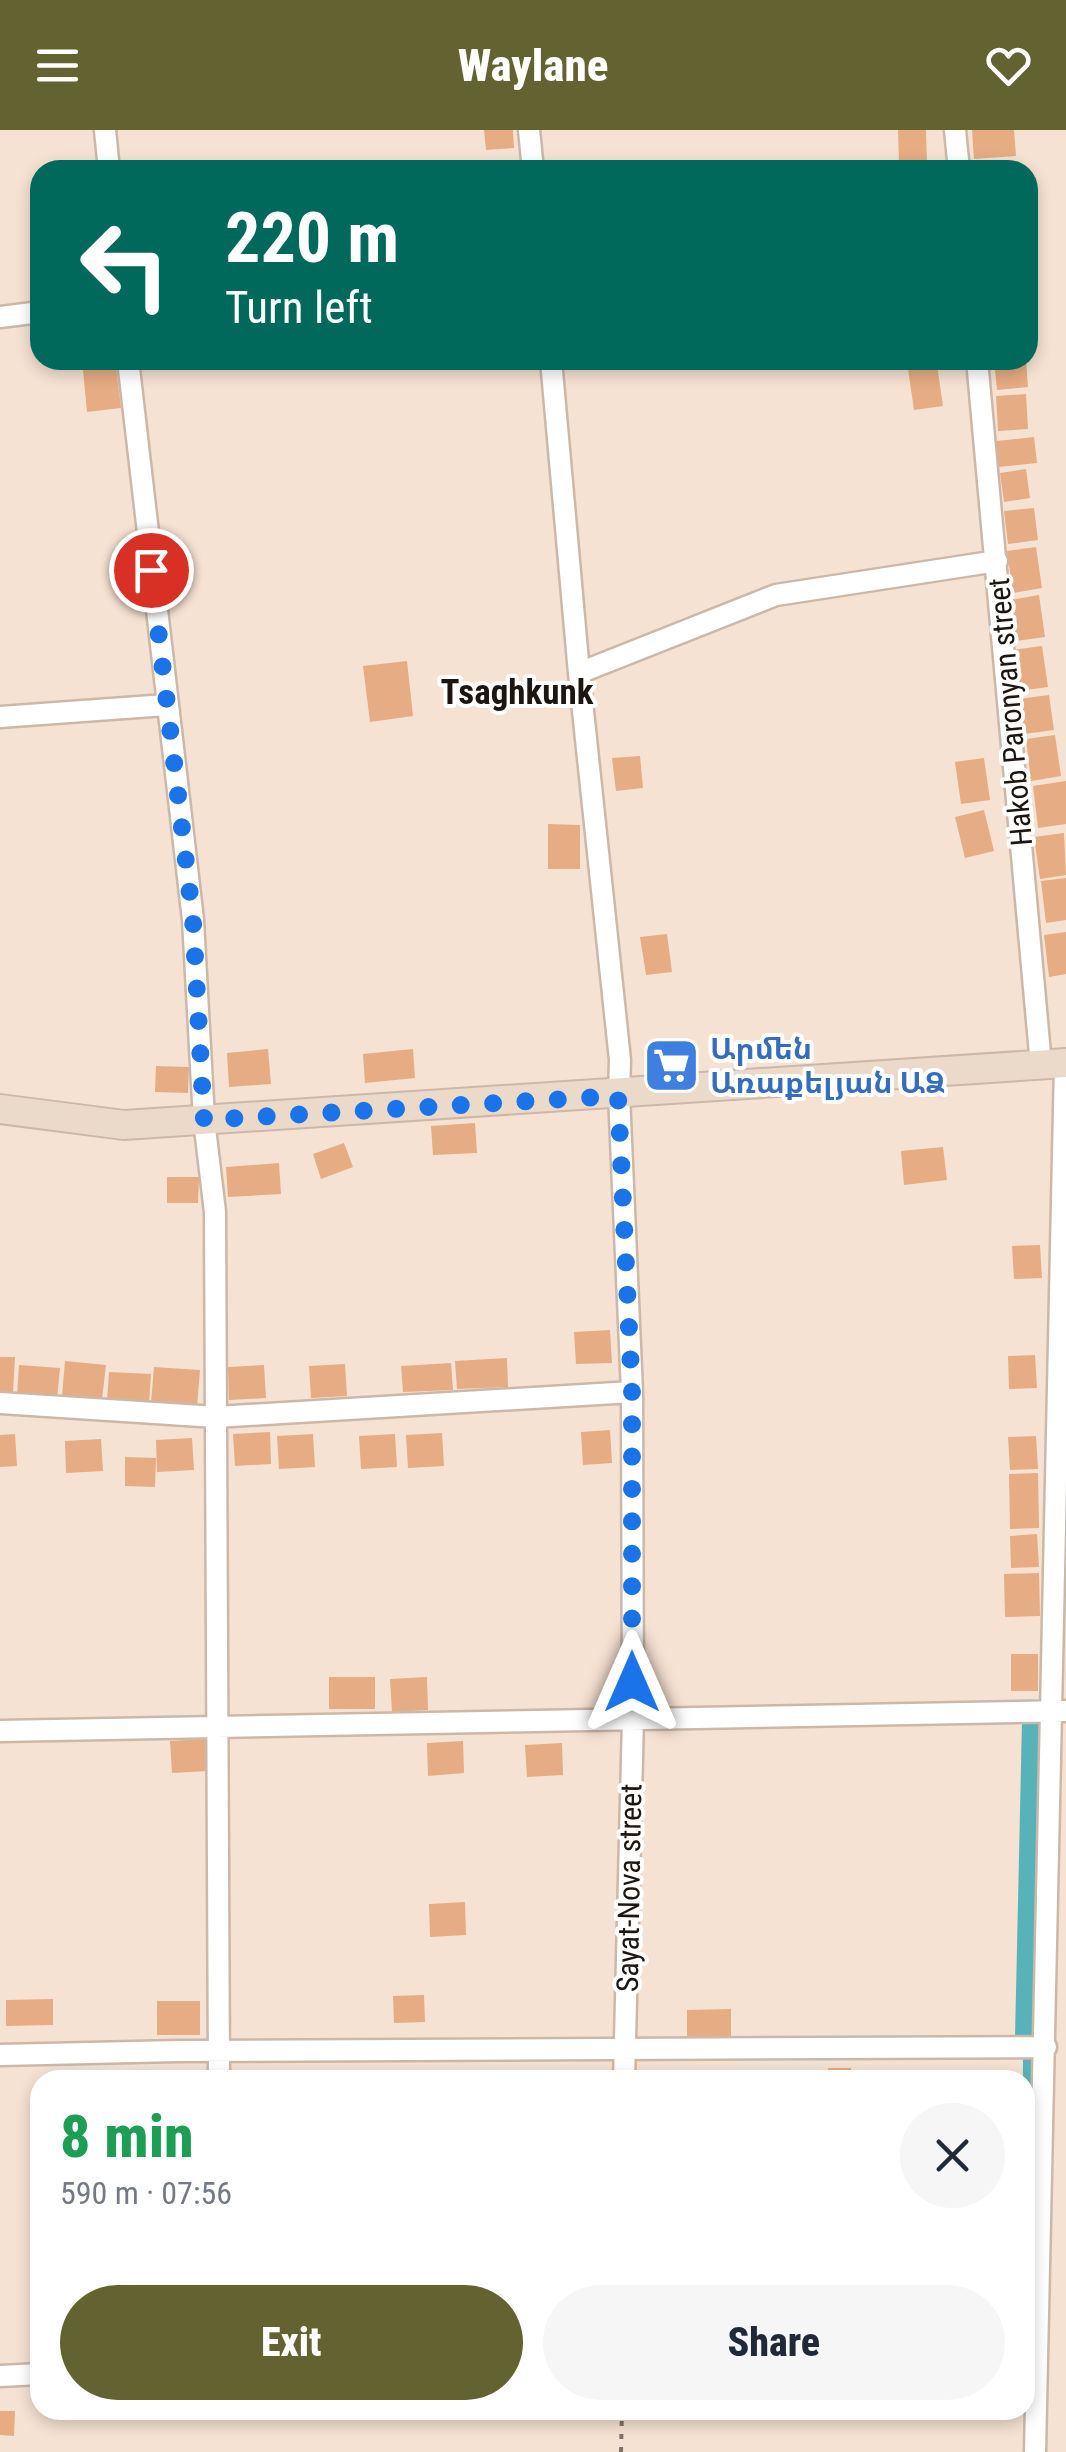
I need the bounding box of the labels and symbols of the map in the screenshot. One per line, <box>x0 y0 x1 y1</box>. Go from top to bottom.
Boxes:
pin <box>109 528 194 613</box>
street label: Hakob Paronyan street <box>981 576 1039 848</box>
district label: Tsaghkunk <box>441 672 594 713</box>
place label: Արմեն Առաքելյան ԱՁ <box>710 1031 945 1100</box>
supermarket icon: Արմեն Առաքելյան ԱՁ <box>641 1035 701 1095</box>
position arrow <box>580 1630 684 1734</box>
street label: Sayat-Nova street <box>610 1784 648 1992</box>

